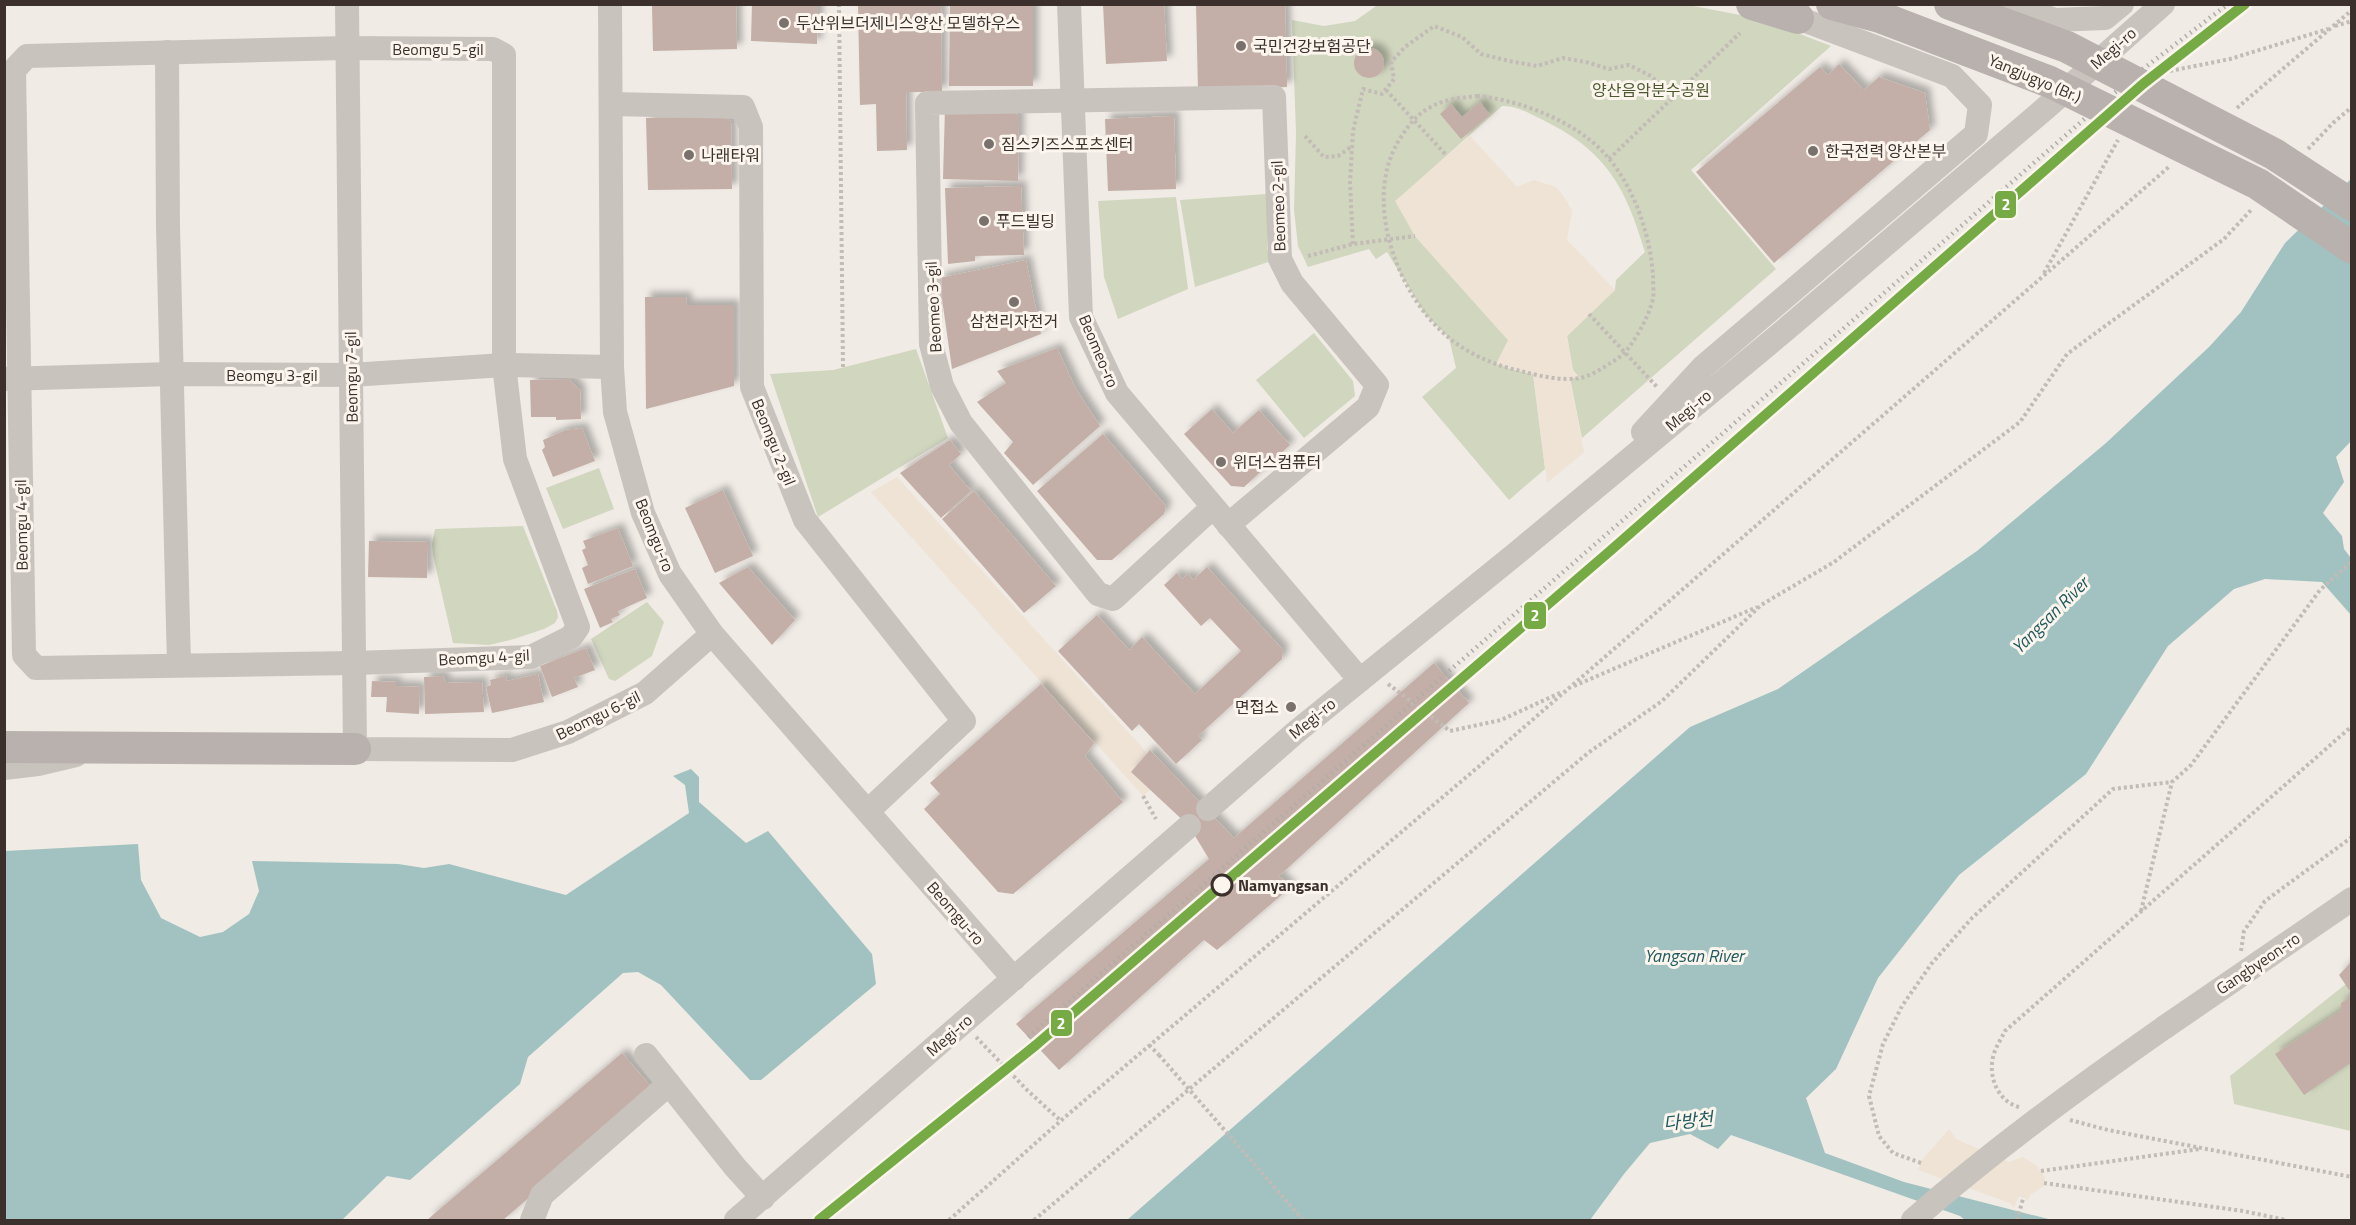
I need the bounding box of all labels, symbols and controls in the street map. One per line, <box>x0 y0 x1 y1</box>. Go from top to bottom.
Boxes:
place label: 두산위브더제니스양산 모델하우스 <box>796 11 1020 35</box>
marker: 두산위브더제니스양산 모델하우스 <box>777 16 791 30</box>
street label: Megi-ro <box>2085 21 2141 75</box>
place label: 국민건강보험공단 <box>1253 34 1371 58</box>
street label: Beomgu 5-gil <box>392 37 484 61</box>
marker: 국민건강보험공단 <box>1234 39 1248 53</box>
street label: Yangjugyo (Br.) <box>1985 48 2085 108</box>
park label: 양산음악분수공원 <box>1592 78 1710 102</box>
place label: 짐스키즈스포츠센터 <box>1001 132 1133 156</box>
marker: 짐스키즈스포츠센터 <box>982 137 996 151</box>
place label: 한국전력 양산본부 <box>1825 139 1947 163</box>
place label: 나래타워 <box>701 143 760 167</box>
marker: 한국전력 양산본부 <box>1806 144 1820 158</box>
marker: 나래타워 <box>682 148 696 162</box>
street label: Beomeo 2-gil <box>1264 160 1292 252</box>
line badge: 2 <box>1994 190 2017 219</box>
text: 2 <box>2002 192 2010 216</box>
place label: 푸드빌딩 <box>996 209 1055 233</box>
marker: 푸드빌딩 <box>977 214 991 228</box>
street label: Beomeo 3-gil <box>919 261 947 353</box>
marker: 삼천리자전거 <box>1007 295 1021 309</box>
place label: 삼천리자전거 <box>970 309 1058 333</box>
street label: Beomeo-ro <box>1073 311 1125 391</box>
street label: Beomgu 7-gil <box>338 331 364 423</box>
street label: Beomgu 3-gil <box>226 363 318 387</box>
street label: Megi-ro <box>1660 383 1716 437</box>
street label: Beomgu 2-gil <box>746 395 802 489</box>
place label: 위더스컴퓨터 <box>1233 450 1321 474</box>
marker: 위더스컴퓨터 <box>1214 455 1228 469</box>
street label: Beomgu 4-gil <box>8 479 34 571</box>
street label: Beomgu-ro <box>629 495 681 575</box>
water label: Yangsan River <box>2005 569 2096 660</box>
line badge: 2 <box>1523 601 1547 630</box>
text: 2 <box>1531 603 1539 627</box>
street label: Beomgu 4-gil <box>438 643 530 671</box>
street label: Beomgu 6-gil <box>552 684 644 746</box>
street label: Megi-ro <box>1283 692 1341 744</box>
place label: 면접소 <box>1235 695 1279 719</box>
marker: 면접소 <box>1284 700 1298 714</box>
place label: Namyangsan <box>1238 873 1329 897</box>
marker: Namyangsan <box>1211 874 1233 896</box>
street label: Beomgu-ro <box>922 876 990 950</box>
street label: Gangbyeon-ro <box>2211 926 2305 1000</box>
water label: Yangsan River <box>1644 942 1746 969</box>
street label: Megi-ro <box>921 1008 977 1062</box>
line badge: 2 <box>1050 1009 1073 1037</box>
text: 2 <box>1057 1011 1065 1035</box>
water label: 다방천 <box>1662 1105 1717 1137</box>

